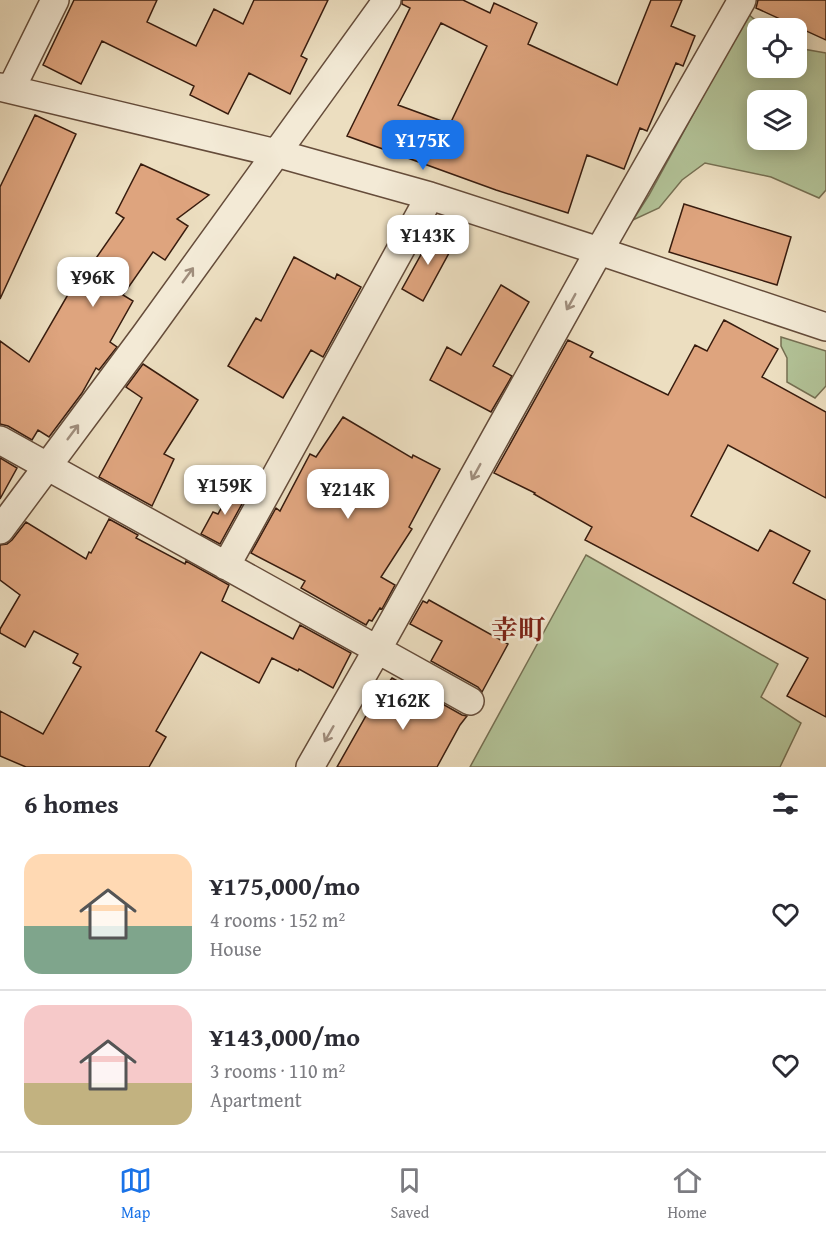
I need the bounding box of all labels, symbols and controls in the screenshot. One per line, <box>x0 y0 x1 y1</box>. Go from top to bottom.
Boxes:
map controls <box>747 18 807 150</box>
button: locate <box>747 18 807 78</box>
button: layers <box>747 90 807 150</box>
pin: ¥175K <box>381 120 465 171</box>
text: ¥175K <box>396 125 450 154</box>
pin: ¥143K <box>386 215 470 266</box>
text: ¥143K <box>401 220 455 249</box>
pin: ¥96K <box>57 257 129 308</box>
text: ¥96K <box>71 262 115 291</box>
one-way arrow <box>182 268 194 284</box>
one-way arrow <box>565 293 577 310</box>
one-way arrow <box>66 425 79 441</box>
one-way arrow <box>470 463 482 480</box>
pin: ¥159K <box>183 465 267 516</box>
pin: ¥214K <box>306 469 390 520</box>
text: ¥159K <box>198 470 252 499</box>
text: ¥214K <box>321 474 375 503</box>
district label: 幸町 <box>491 609 545 649</box>
pin: ¥162K <box>361 680 445 731</box>
text: ¥162K <box>376 685 430 714</box>
one-way arrow <box>323 725 335 742</box>
text: 6 homes <box>24 784 119 823</box>
icon: filters <box>769 787 802 820</box>
text: ¥175,000/mo <box>210 866 360 905</box>
icon: home <box>72 878 144 950</box>
icon: heart <box>769 898 802 931</box>
text: 4 rooms · 152 m² <box>210 905 345 934</box>
text: House <box>210 934 262 963</box>
text: ¥143,000/mo <box>210 1017 360 1056</box>
icon: home <box>72 1029 144 1101</box>
icon: heart <box>769 1049 802 1082</box>
text: 3 rooms · 110 m² <box>210 1056 345 1085</box>
text: Apartment <box>210 1085 302 1114</box>
tab: Map <box>119 1164 152 1224</box>
tab: Saved <box>390 1164 429 1224</box>
tab: Home <box>667 1164 707 1224</box>

